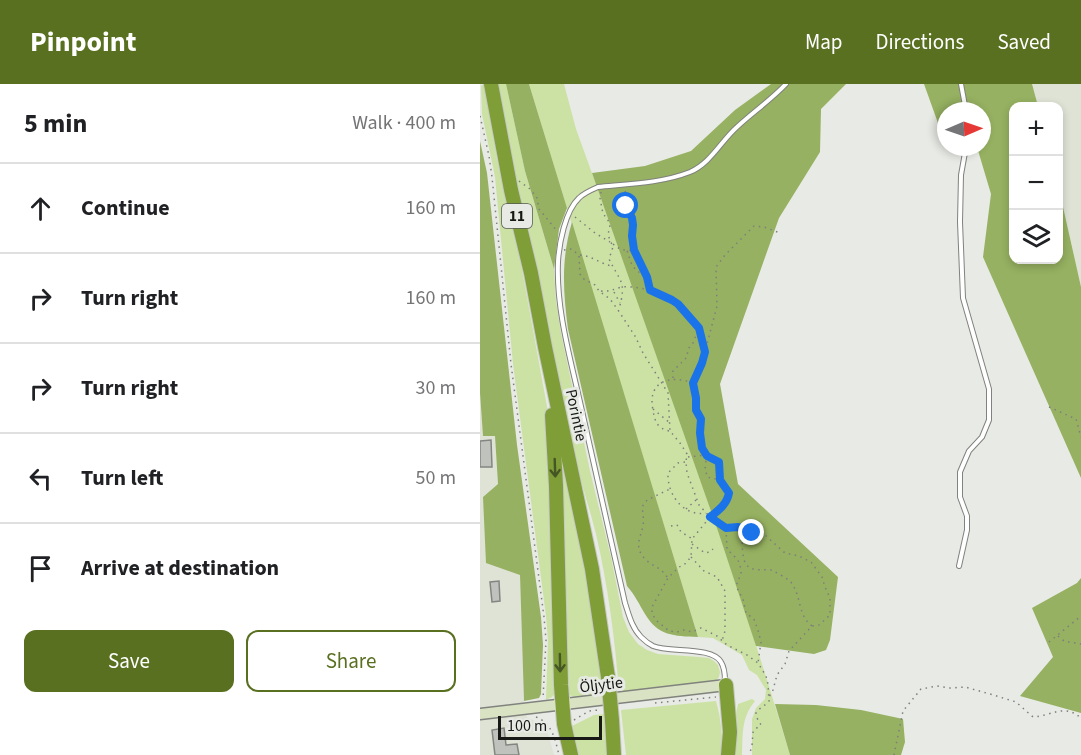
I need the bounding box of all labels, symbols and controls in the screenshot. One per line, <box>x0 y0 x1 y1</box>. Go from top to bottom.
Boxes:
text: Pinpoint <box>30 22 137 62</box>
text: Map <box>805 27 843 57</box>
text: Directions <box>876 27 964 57</box>
text: Saved <box>997 27 1051 57</box>
north arrow <box>937 102 991 156</box>
map controls <box>1009 102 1063 264</box>
button: + <box>1009 102 1063 156</box>
text: 5 min <box>24 105 87 142</box>
text: Walk · 400 m <box>352 109 456 137</box>
button: − <box>1009 156 1063 210</box>
icon: ahead <box>24 192 57 225</box>
text: Continue <box>81 192 170 224</box>
route start <box>612 192 638 218</box>
text: 160 m <box>406 194 456 222</box>
road number: 11 <box>502 204 532 228</box>
button: layers <box>1009 210 1063 264</box>
icon: right <box>24 282 57 315</box>
text: Turn right <box>81 282 178 314</box>
text: 160 m <box>406 284 456 312</box>
icon: right <box>24 372 57 405</box>
text: Turn right <box>81 372 178 404</box>
text: 30 m <box>416 374 456 402</box>
street label: Porintie <box>560 387 592 443</box>
one-way arrow <box>550 458 561 478</box>
icon: left <box>24 462 57 495</box>
text: Turn left <box>81 462 163 494</box>
text: 50 m <box>416 464 456 492</box>
route end <box>738 519 764 545</box>
icon: arrive <box>24 552 57 585</box>
text: Arrive at destination <box>81 552 279 584</box>
button: Save <box>24 630 234 692</box>
button: Share <box>246 630 456 692</box>
one-way arrow <box>554 653 566 673</box>
street label: Öljytie <box>578 671 624 699</box>
scale bar <box>498 713 602 740</box>
text: 100 m <box>507 715 547 737</box>

